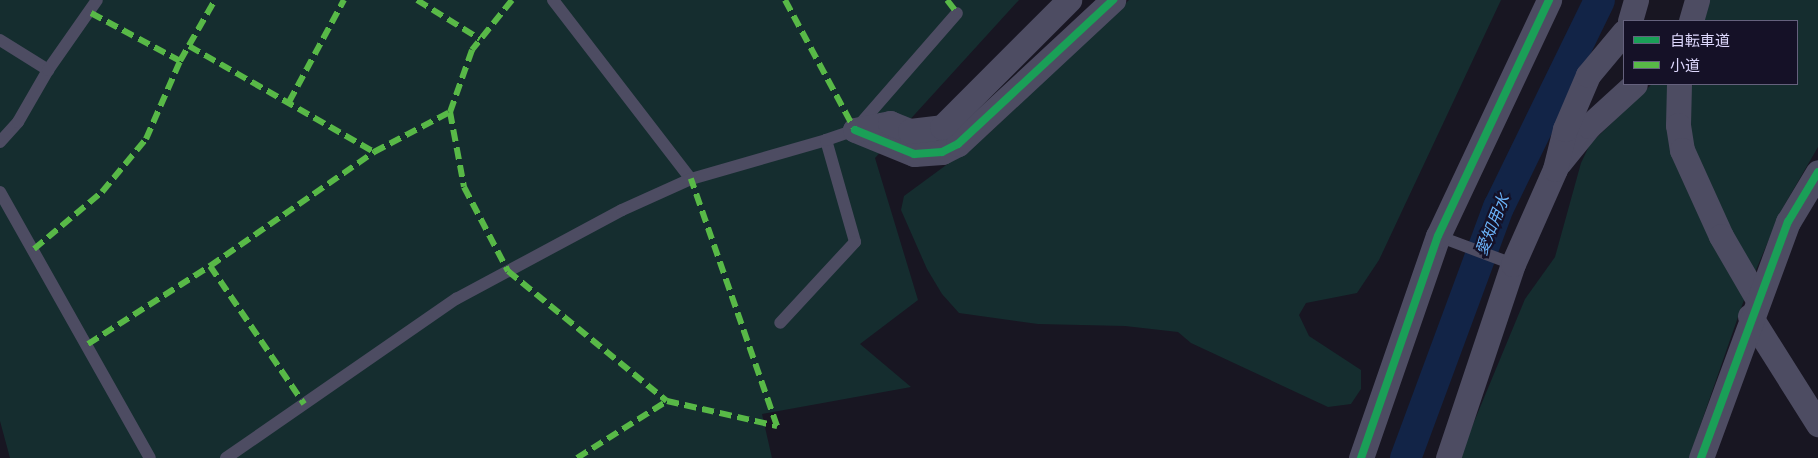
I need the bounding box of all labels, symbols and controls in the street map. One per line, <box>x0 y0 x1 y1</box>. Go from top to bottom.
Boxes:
legend <box>1623 20 1798 85</box>
text: 自転車道 <box>1670 32 1730 50</box>
text: 小道 <box>1670 57 1700 75</box>
water label: 愛知用水 <box>1472 192 1514 258</box>

